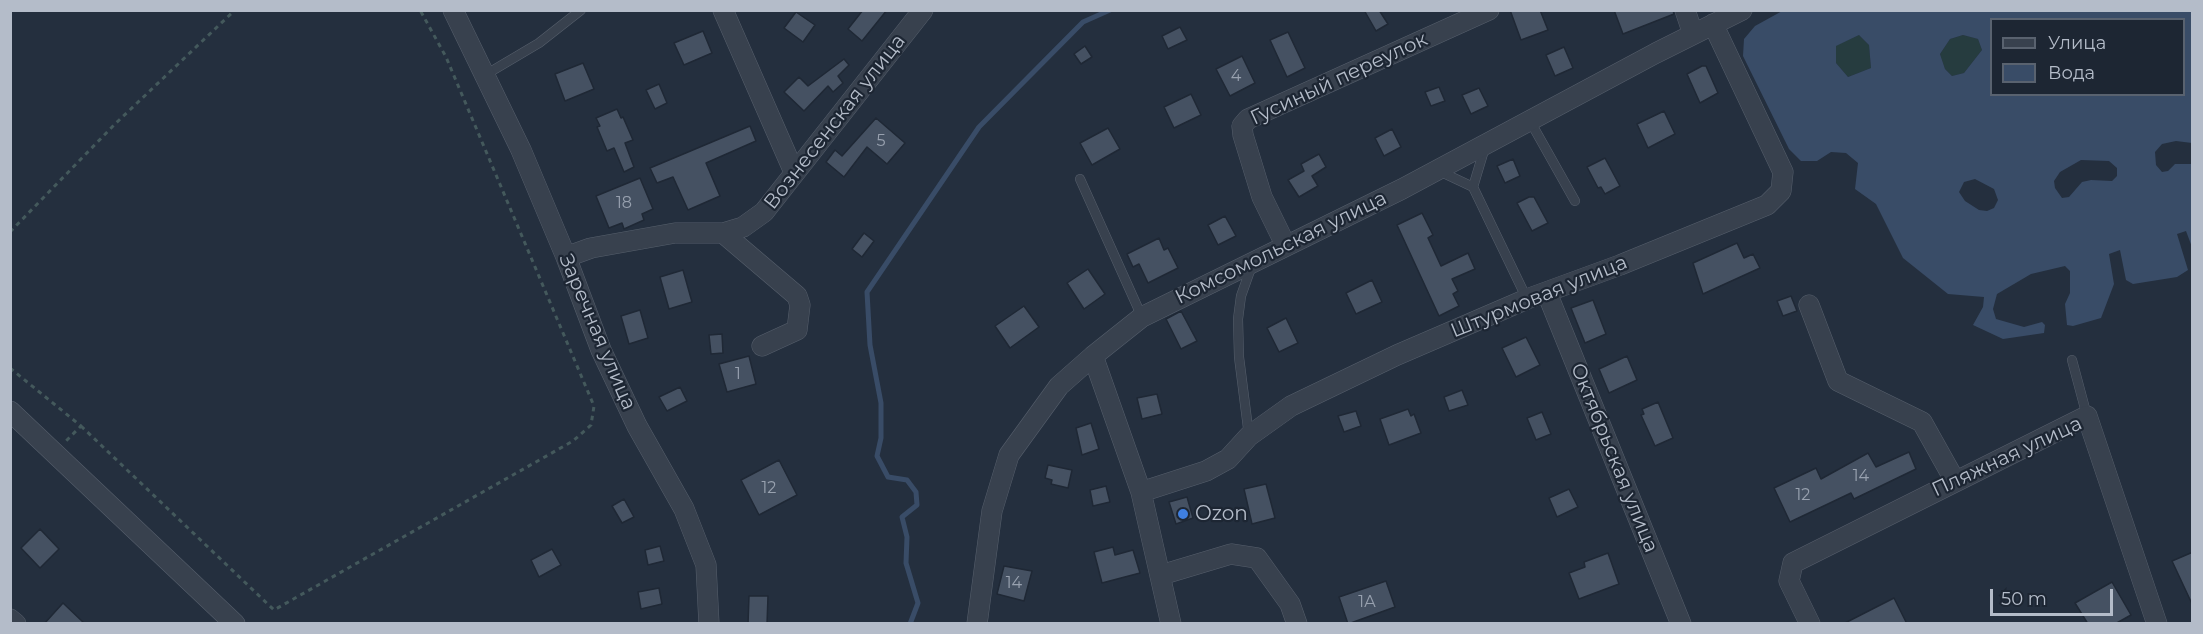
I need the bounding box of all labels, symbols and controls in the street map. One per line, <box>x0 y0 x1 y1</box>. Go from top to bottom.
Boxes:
legend <box>1990 18 2185 96</box>
street label: Гусиный переулок <box>1247 27 1431 131</box>
street label: Вознесенская улица <box>759 30 911 214</box>
text: Улица <box>2048 32 2106 54</box>
text: Вода <box>2048 62 2095 84</box>
house number: 4 <box>1231 66 1241 86</box>
house number: 5 <box>876 131 886 151</box>
street label: Комсомольская улица <box>1171 186 1391 310</box>
house number: 18 <box>616 193 632 213</box>
street label: Заречная улица <box>553 250 641 414</box>
street label: Штурмовая улица <box>1447 251 1631 343</box>
street label: Октябрьская улица <box>1565 360 1663 556</box>
house number: 1 <box>735 364 741 384</box>
street label: Пляжная улица <box>1928 412 2086 502</box>
house number: 14 <box>1853 466 1869 486</box>
house number: 12 <box>762 478 776 498</box>
house number: 12 <box>1796 485 1810 505</box>
place label: Ozon <box>1195 502 1248 526</box>
marker: Ozon <box>1176 507 1190 521</box>
house number: 14 <box>1006 573 1022 593</box>
scale bar <box>1993 577 2116 615</box>
text: 50 m <box>2001 588 2047 610</box>
house number: 1А <box>1358 592 1376 612</box>

